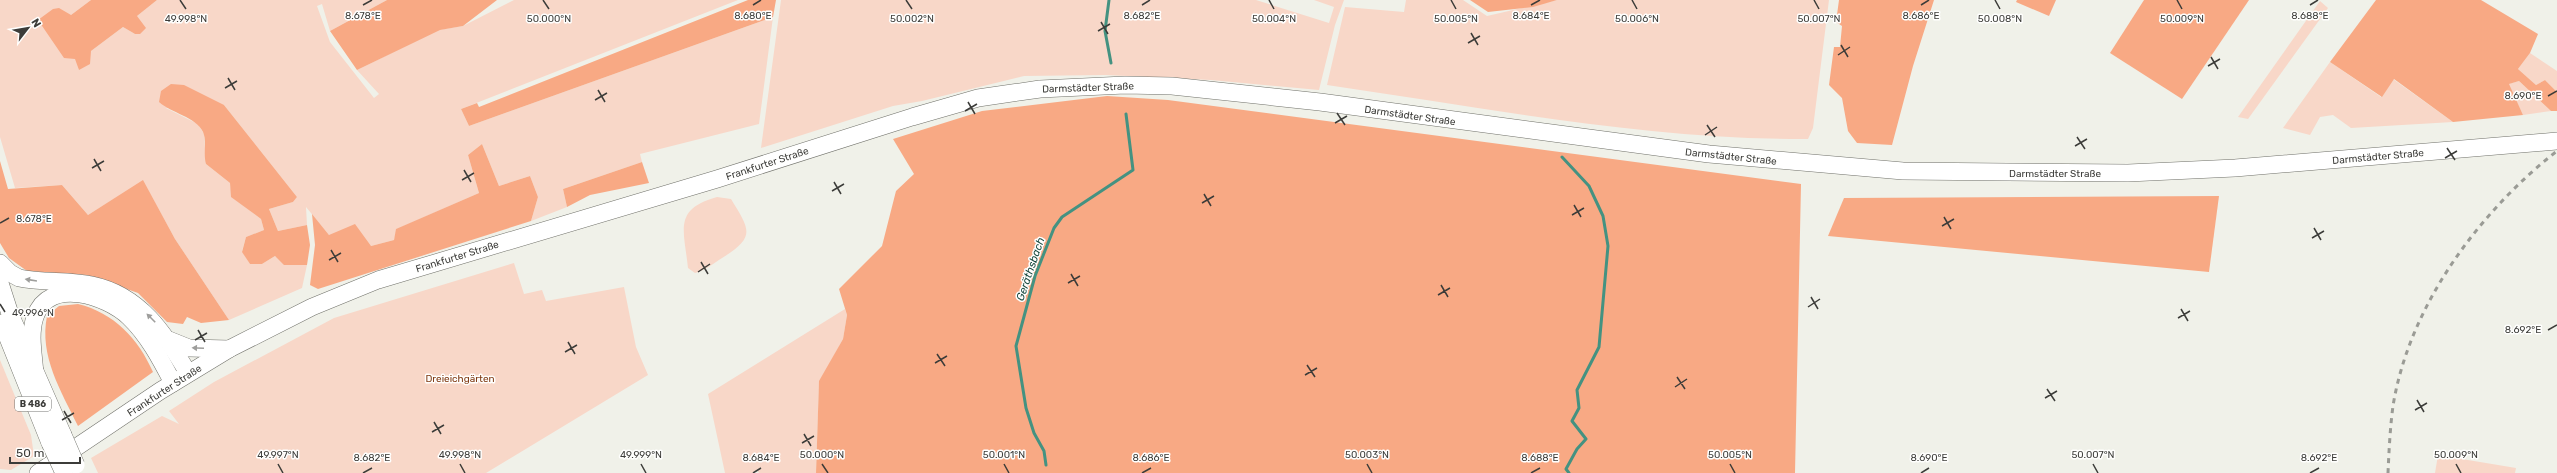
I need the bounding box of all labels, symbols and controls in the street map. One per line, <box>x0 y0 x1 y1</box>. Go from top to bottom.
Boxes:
north arrow <box>8 8 48 48</box>
text: 8.678°E <box>345 10 381 22</box>
text: 8.680°E <box>734 10 772 22</box>
text: 8.682°E <box>1124 10 1160 22</box>
text: 8.684°E <box>1512 10 1550 22</box>
text: 8.686°E <box>1902 10 1940 22</box>
text: 8.688°E <box>2291 10 2329 22</box>
text: 49.998°N <box>165 13 207 25</box>
text: 50.000°N <box>527 13 571 25</box>
text: 50.002°N <box>890 13 934 25</box>
text: 50.004°N <box>1252 13 1296 25</box>
text: 50.005°N <box>1434 13 1478 25</box>
text: 50.006°N <box>1615 13 1659 25</box>
text: 50.007°N <box>1797 13 1841 25</box>
text: 50.008°N <box>1978 13 2022 25</box>
text: 50.009°N <box>2160 13 2204 25</box>
text: N <box>29 16 44 30</box>
street label: Darmstädter Straße <box>1042 80 1135 96</box>
text: 8.690°E <box>2505 90 2541 102</box>
street label: Darmstädter Straße <box>1363 104 1457 128</box>
street label: Frankfurter Straße <box>724 145 811 183</box>
street label: Darmstädter Straße <box>1685 146 1778 168</box>
street label: Darmstädter Straße <box>2332 147 2425 167</box>
street label: Darmstädter Straße <box>2009 168 2101 180</box>
text: 8.678°E <box>16 213 52 225</box>
water label: Geräthsbach <box>1013 235 1048 303</box>
street label: Frankfurter Straße <box>414 238 501 275</box>
one-way arrow <box>25 277 37 283</box>
text: 49.996°N <box>12 307 54 319</box>
one-way arrow <box>146 313 156 323</box>
text: 8.692°E <box>2505 324 2541 336</box>
one-way arrow <box>192 345 204 352</box>
street label: Frankfurter Straße <box>125 362 204 419</box>
park label: Dreieichgärten <box>425 373 495 385</box>
road number: B 486 <box>15 397 51 411</box>
scale bar <box>10 439 80 465</box>
text: 50 m <box>16 446 44 460</box>
text: 49.997°N <box>257 449 299 461</box>
text: 49.998°N <box>439 449 481 461</box>
text: 49.999°N <box>620 449 662 461</box>
text: 50.000°N <box>800 449 844 461</box>
text: 50.001°N <box>983 449 1025 461</box>
text: 50.003°N <box>1345 449 1389 461</box>
text: 50.005°N <box>1708 449 1752 461</box>
text: 50.007°N <box>2071 449 2115 461</box>
text: 50.009°N <box>2434 449 2478 461</box>
text: 8.682°E <box>354 452 390 464</box>
text: 8.684°E <box>742 452 780 464</box>
text: 8.686°E <box>1132 452 1170 464</box>
text: 8.688°E <box>1521 452 1559 464</box>
text: 8.690°E <box>1911 452 1947 464</box>
text: 8.692°E <box>2301 452 2337 464</box>

